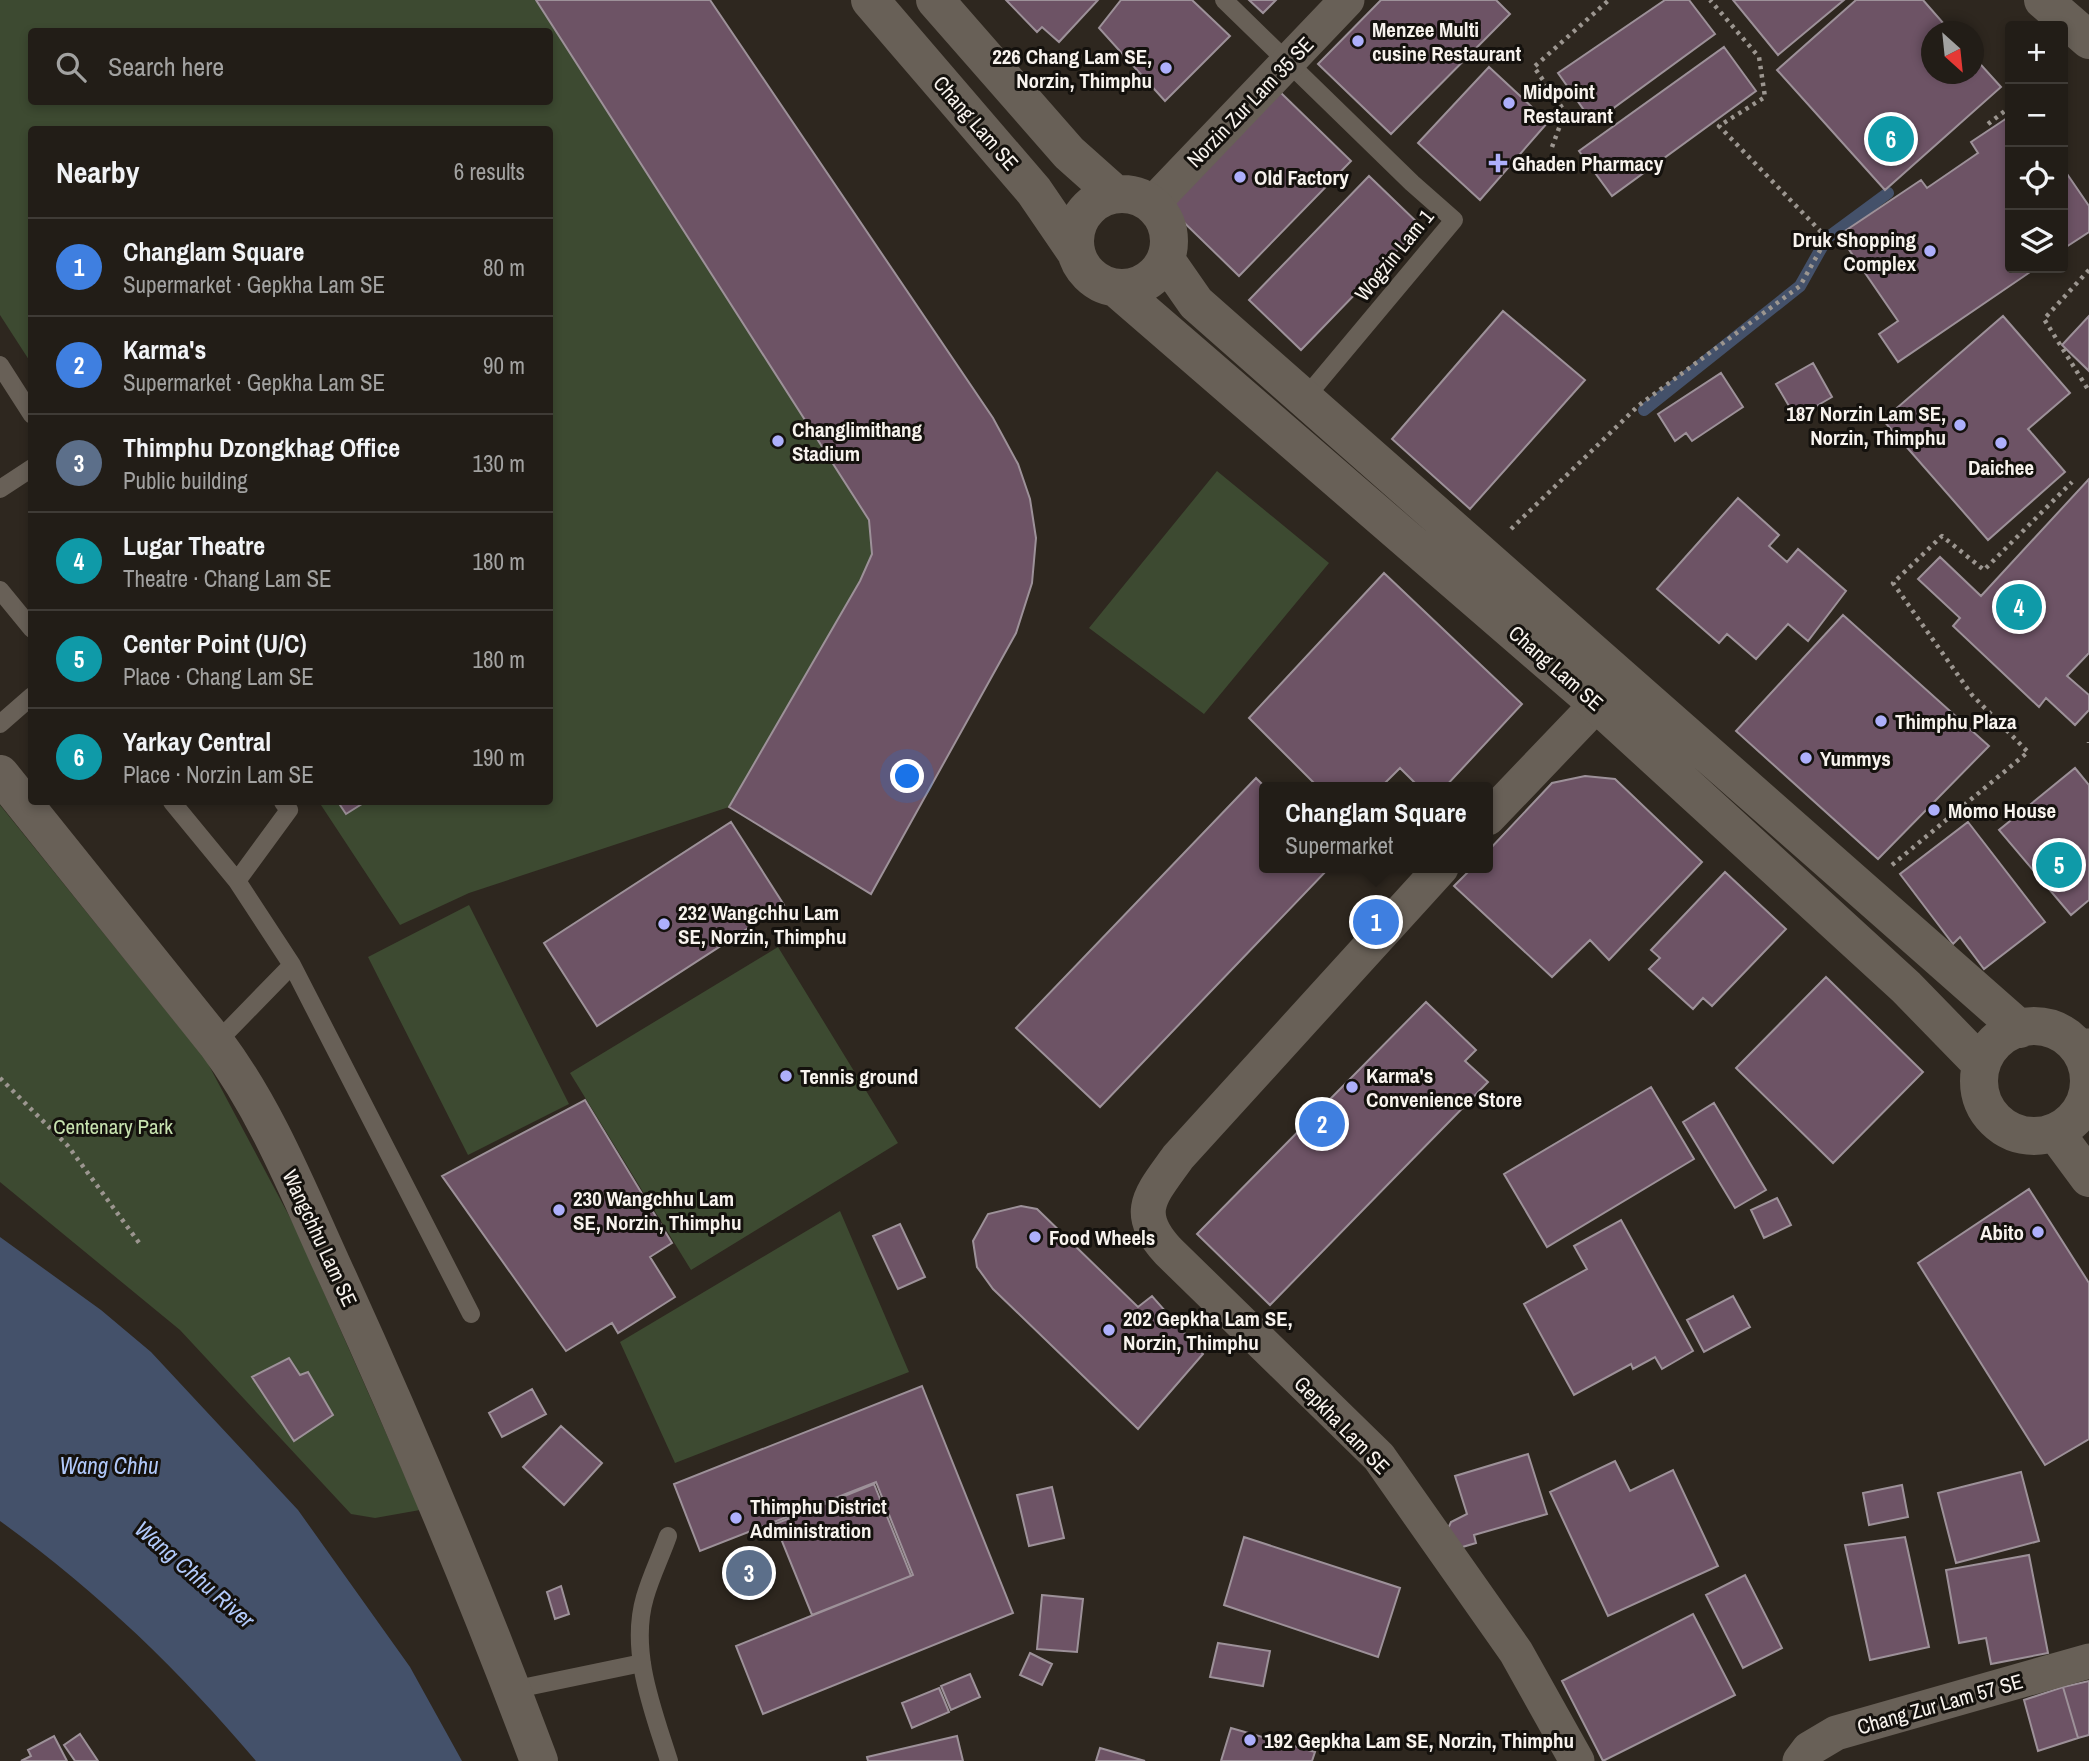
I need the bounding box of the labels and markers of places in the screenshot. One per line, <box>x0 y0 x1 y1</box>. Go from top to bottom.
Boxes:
place label: Menzee Multi cusine Restaurant <box>1372 15 1522 68</box>
marker: Menzee Multi cusine Restaurant <box>1350 33 1366 49</box>
place label: 226 Chang Lam SE, Norzin, Thimphu <box>992 42 1152 95</box>
marker: 226 Chang Lam SE, Norzin, Thimphu <box>1158 60 1174 76</box>
place label: Midpoint Restaurant <box>1523 77 1613 130</box>
marker: Midpoint Restaurant <box>1501 95 1517 111</box>
pin: 6 <box>1868 113 1914 165</box>
place label: Ghaden Pharmacy <box>1512 149 1664 178</box>
marker: Ghaden Pharmacy <box>1490 155 1506 171</box>
place label: Old Factory <box>1254 163 1349 192</box>
marker: Old Factory <box>1232 169 1248 185</box>
place label: Druk Shopping Complex <box>1793 225 1916 278</box>
marker: Druk Shopping Complex <box>1922 243 1938 259</box>
place label: 187 Norzin Lam SE, Norzin, Thimphu <box>1786 399 1946 452</box>
place label: Changlimithang Stadium <box>792 415 923 468</box>
marker: 187 Norzin Lam SE, Norzin, Thimphu <box>1952 417 1968 433</box>
marker: Changlimithang Stadium <box>770 433 786 449</box>
marker: Daichee <box>1993 435 2009 451</box>
place label: Daichee <box>1968 453 2034 482</box>
pin: 4 <box>1996 581 2042 633</box>
place label: Thimphu Plaza <box>1895 707 2017 736</box>
marker: Thimphu Plaza <box>1873 713 1889 729</box>
place label: Yummys <box>1820 744 1891 773</box>
marker: Yummys <box>1798 750 1814 766</box>
place label: Momo House <box>1948 796 2056 825</box>
marker: Momo House <box>1926 802 1942 818</box>
pin: 5 <box>2036 839 2082 891</box>
pin: 1 <box>1353 896 1399 948</box>
place label: 232 Wangchhu Lam SE, Norzin, Thimphu <box>678 898 846 951</box>
marker: 232 Wangchhu Lam SE, Norzin, Thimphu <box>656 916 672 932</box>
place label: Karma's Convenience Store <box>1366 1061 1522 1114</box>
place label: Tennis ground <box>800 1062 918 1091</box>
marker: Tennis ground <box>778 1068 794 1084</box>
marker: Karma's Convenience Store <box>1344 1079 1360 1095</box>
pin: 2 <box>1299 1098 1345 1150</box>
place label: 230 Wangchhu Lam SE, Norzin, Thimphu <box>573 1184 741 1237</box>
marker: 230 Wangchhu Lam SE, Norzin, Thimphu <box>551 1202 567 1218</box>
place label: Abito <box>1980 1218 2024 1247</box>
place label: Food Wheels <box>1049 1223 1155 1252</box>
marker: Abito <box>2030 1224 2046 1240</box>
marker: Food Wheels <box>1027 1229 1043 1245</box>
place label: 202 Gepkha Lam SE, Norzin, Thimphu <box>1123 1304 1292 1357</box>
marker: 202 Gepkha Lam SE, Norzin, Thimphu <box>1101 1322 1117 1338</box>
place label: Thimphu District Administration <box>750 1492 887 1545</box>
marker: Thimphu District Administration <box>728 1510 744 1526</box>
pin: 3 <box>726 1547 772 1599</box>
place label: 192 Gepkha Lam SE, Norzin, Thimphu <box>1264 1726 1574 1755</box>
marker: 192 Gepkha Lam SE, Norzin, Thimphu <box>1242 1732 1258 1748</box>

